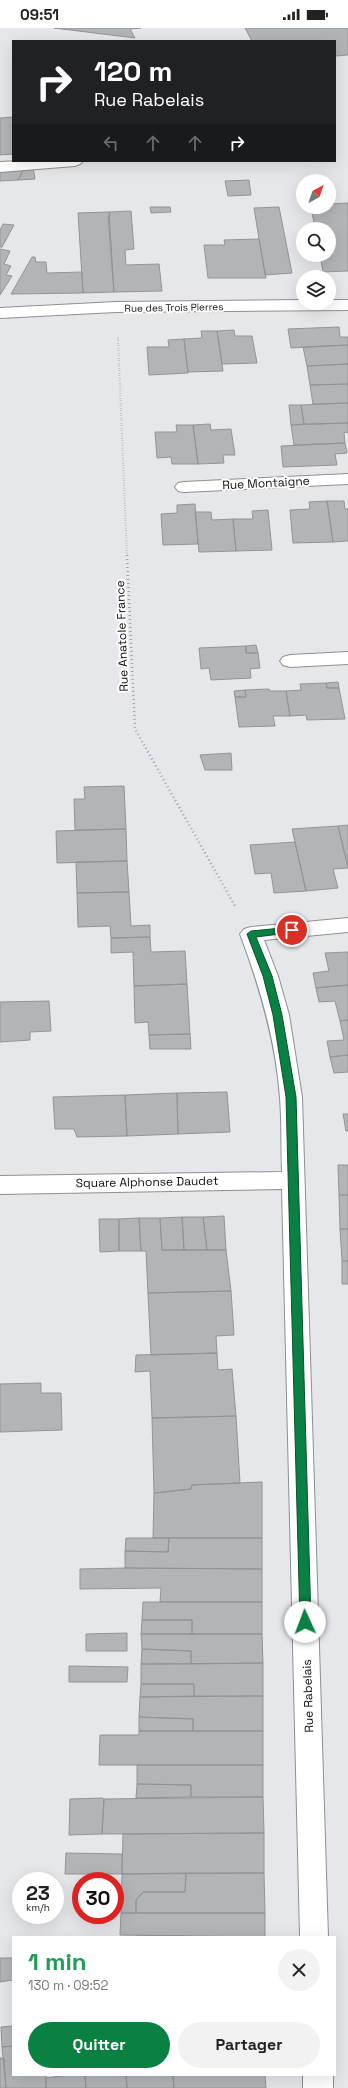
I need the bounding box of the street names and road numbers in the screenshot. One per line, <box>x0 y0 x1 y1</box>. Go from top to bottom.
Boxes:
street label: Rue des Trois Pierres <box>124 300 224 315</box>
street label: Rue Montaigne <box>222 473 310 493</box>
street label: Rue Anatole France <box>112 580 132 692</box>
street label: Square Alphonse Daudet <box>76 1173 218 1191</box>
street label: Rue Rabelais <box>299 1659 317 1733</box>

